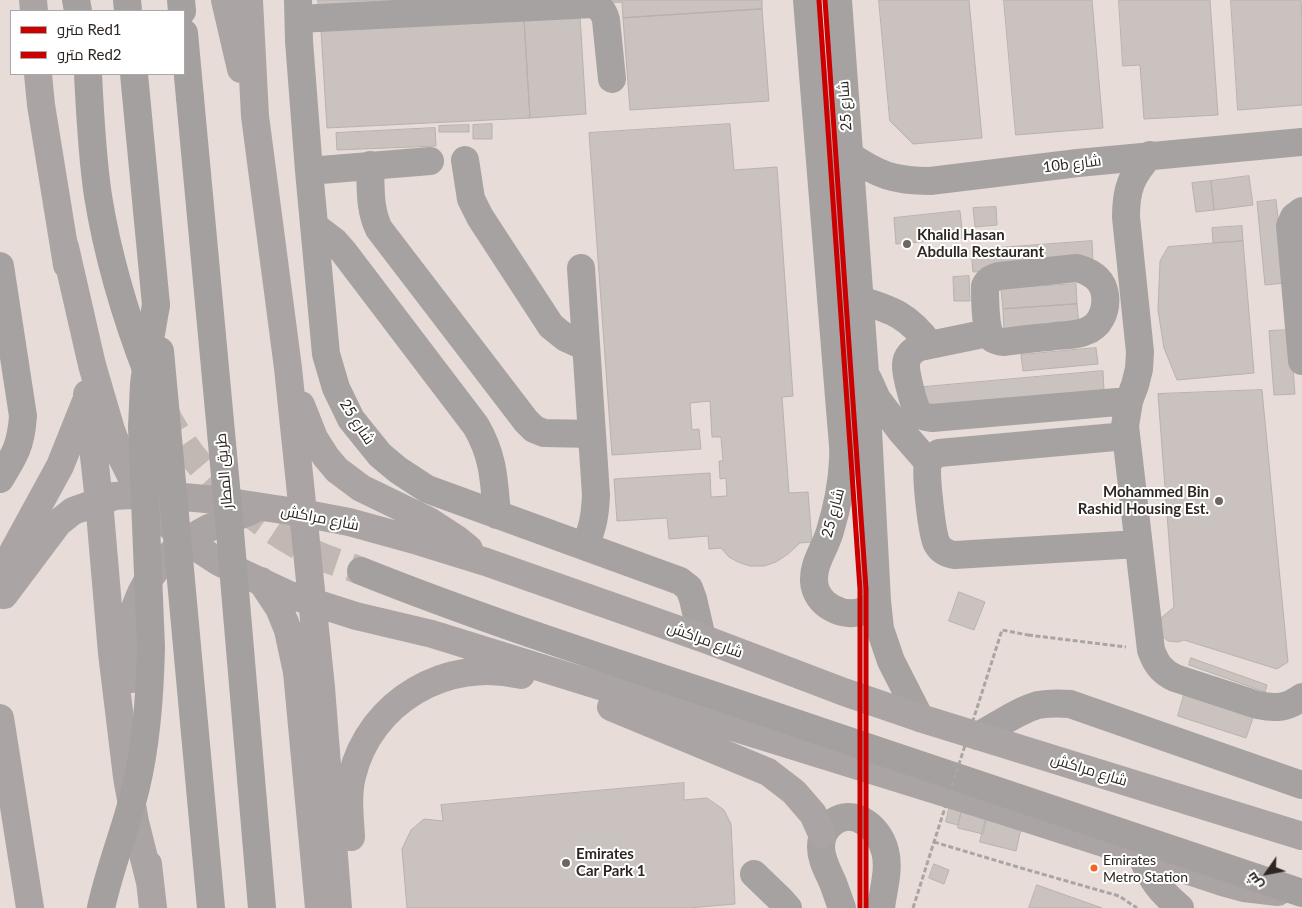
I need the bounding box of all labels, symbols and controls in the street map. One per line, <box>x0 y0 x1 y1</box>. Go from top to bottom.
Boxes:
legend <box>10 10 185 75</box>
text: مترو Red1 <box>57 20 122 38</box>
text: مترو Red2 <box>57 45 122 63</box>
street label: شارع 25 <box>834 80 856 132</box>
street label: 10b شارع <box>1042 151 1102 177</box>
place label: Khalid Hasan Abdulla Restaurant <box>917 226 1044 261</box>
marker: Khalid Hasan Abdulla Restaurant <box>901 238 913 250</box>
street label: شارع 25 <box>336 396 378 448</box>
street label: طريق المطار <box>212 432 236 510</box>
place label: Mohammed Bin Rashid Housing Est. <box>1078 483 1209 518</box>
street label: شارع 25 <box>818 486 848 540</box>
marker: Mohammed Bin Rashid Housing Est. <box>1213 495 1225 507</box>
street label: شارع مراكش <box>279 502 361 534</box>
street label: شارع مراكش <box>665 618 745 662</box>
street label: شارع مراكش <box>1049 750 1129 790</box>
place label: Emirates Car Park 1 <box>576 845 645 880</box>
north arrow <box>1242 848 1292 898</box>
place label: Emirates Metro Station <box>1103 852 1188 884</box>
marker: Emirates Car Park 1 <box>560 857 572 869</box>
marker: Emirates Metro Station <box>1089 863 1099 873</box>
text: ش <box>1242 869 1266 894</box>

